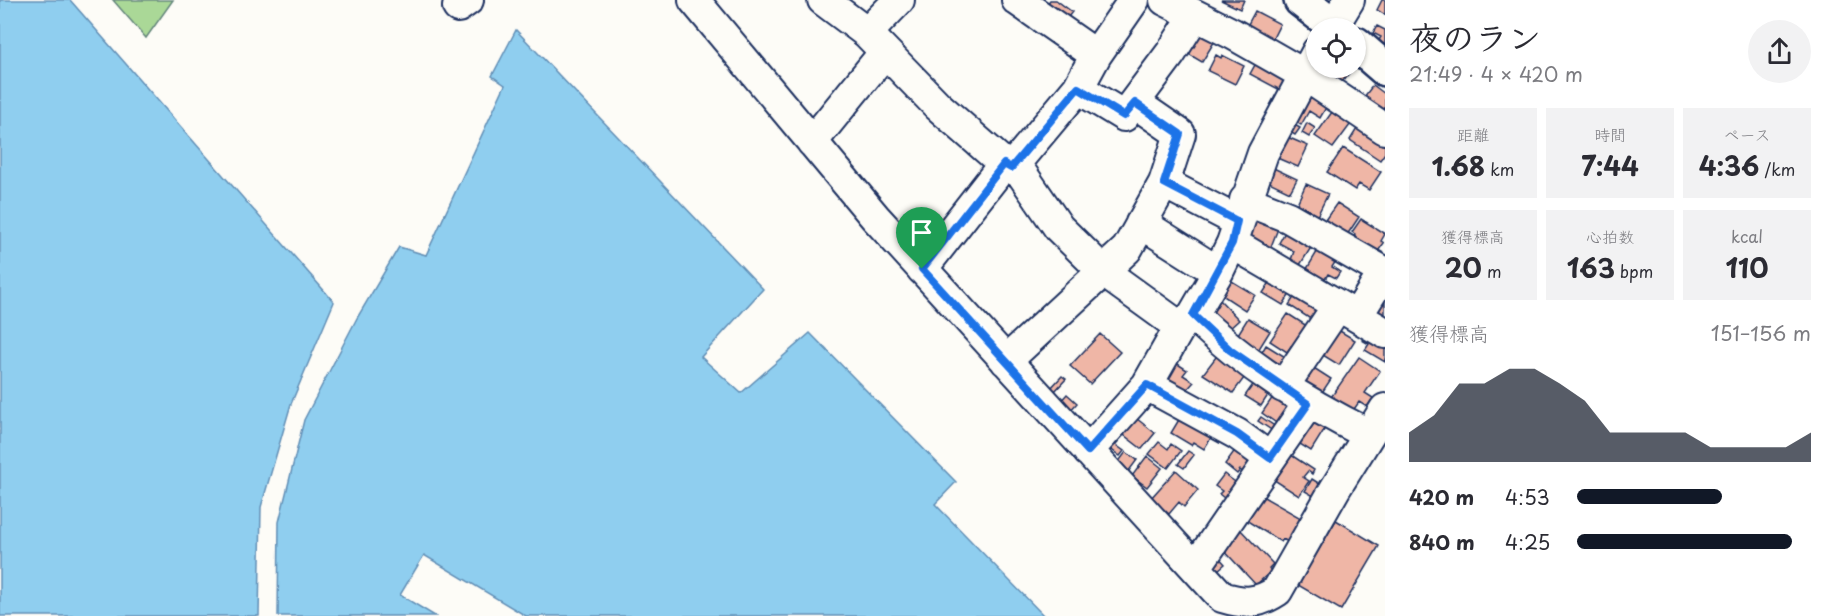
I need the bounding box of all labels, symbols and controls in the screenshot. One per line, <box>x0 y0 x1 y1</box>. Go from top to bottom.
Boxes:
text: 夜のラン <box>1409 11 1541 61</box>
map controls <box>1306 18 1366 78</box>
button: locate <box>1306 18 1366 78</box>
button: share <box>1748 20 1811 83</box>
text: 21:49 · 4 × 420 m <box>1409 59 1583 89</box>
text: 距離 <box>1457 122 1489 146</box>
text: 時間 <box>1594 122 1626 146</box>
text: ペース <box>1723 122 1771 146</box>
text: 1.68 <box>1432 146 1485 185</box>
text: 7:44 <box>1581 146 1639 185</box>
text: 4:36 <box>1699 146 1759 185</box>
text: km <box>1485 157 1514 181</box>
text: /km <box>1759 157 1795 181</box>
pin <box>896 207 947 269</box>
icon: arrive <box>905 216 938 249</box>
text: 獲得標高 <box>1441 224 1505 248</box>
text: 心拍数 <box>1586 224 1634 248</box>
text: kcal <box>1731 224 1763 248</box>
text: 20 <box>1445 248 1482 287</box>
text: 163 <box>1567 248 1615 287</box>
text: 110 <box>1726 248 1768 287</box>
text: m <box>1482 259 1502 283</box>
text: bpm <box>1615 259 1653 283</box>
text: 獲得標高 <box>1409 318 1489 348</box>
text: 151–156 m <box>1711 318 1811 348</box>
text: 420 m <box>1409 482 1474 512</box>
text: 4:53 <box>1505 482 1550 512</box>
text: 840 m <box>1409 527 1475 557</box>
text: 4:25 <box>1505 527 1550 557</box>

